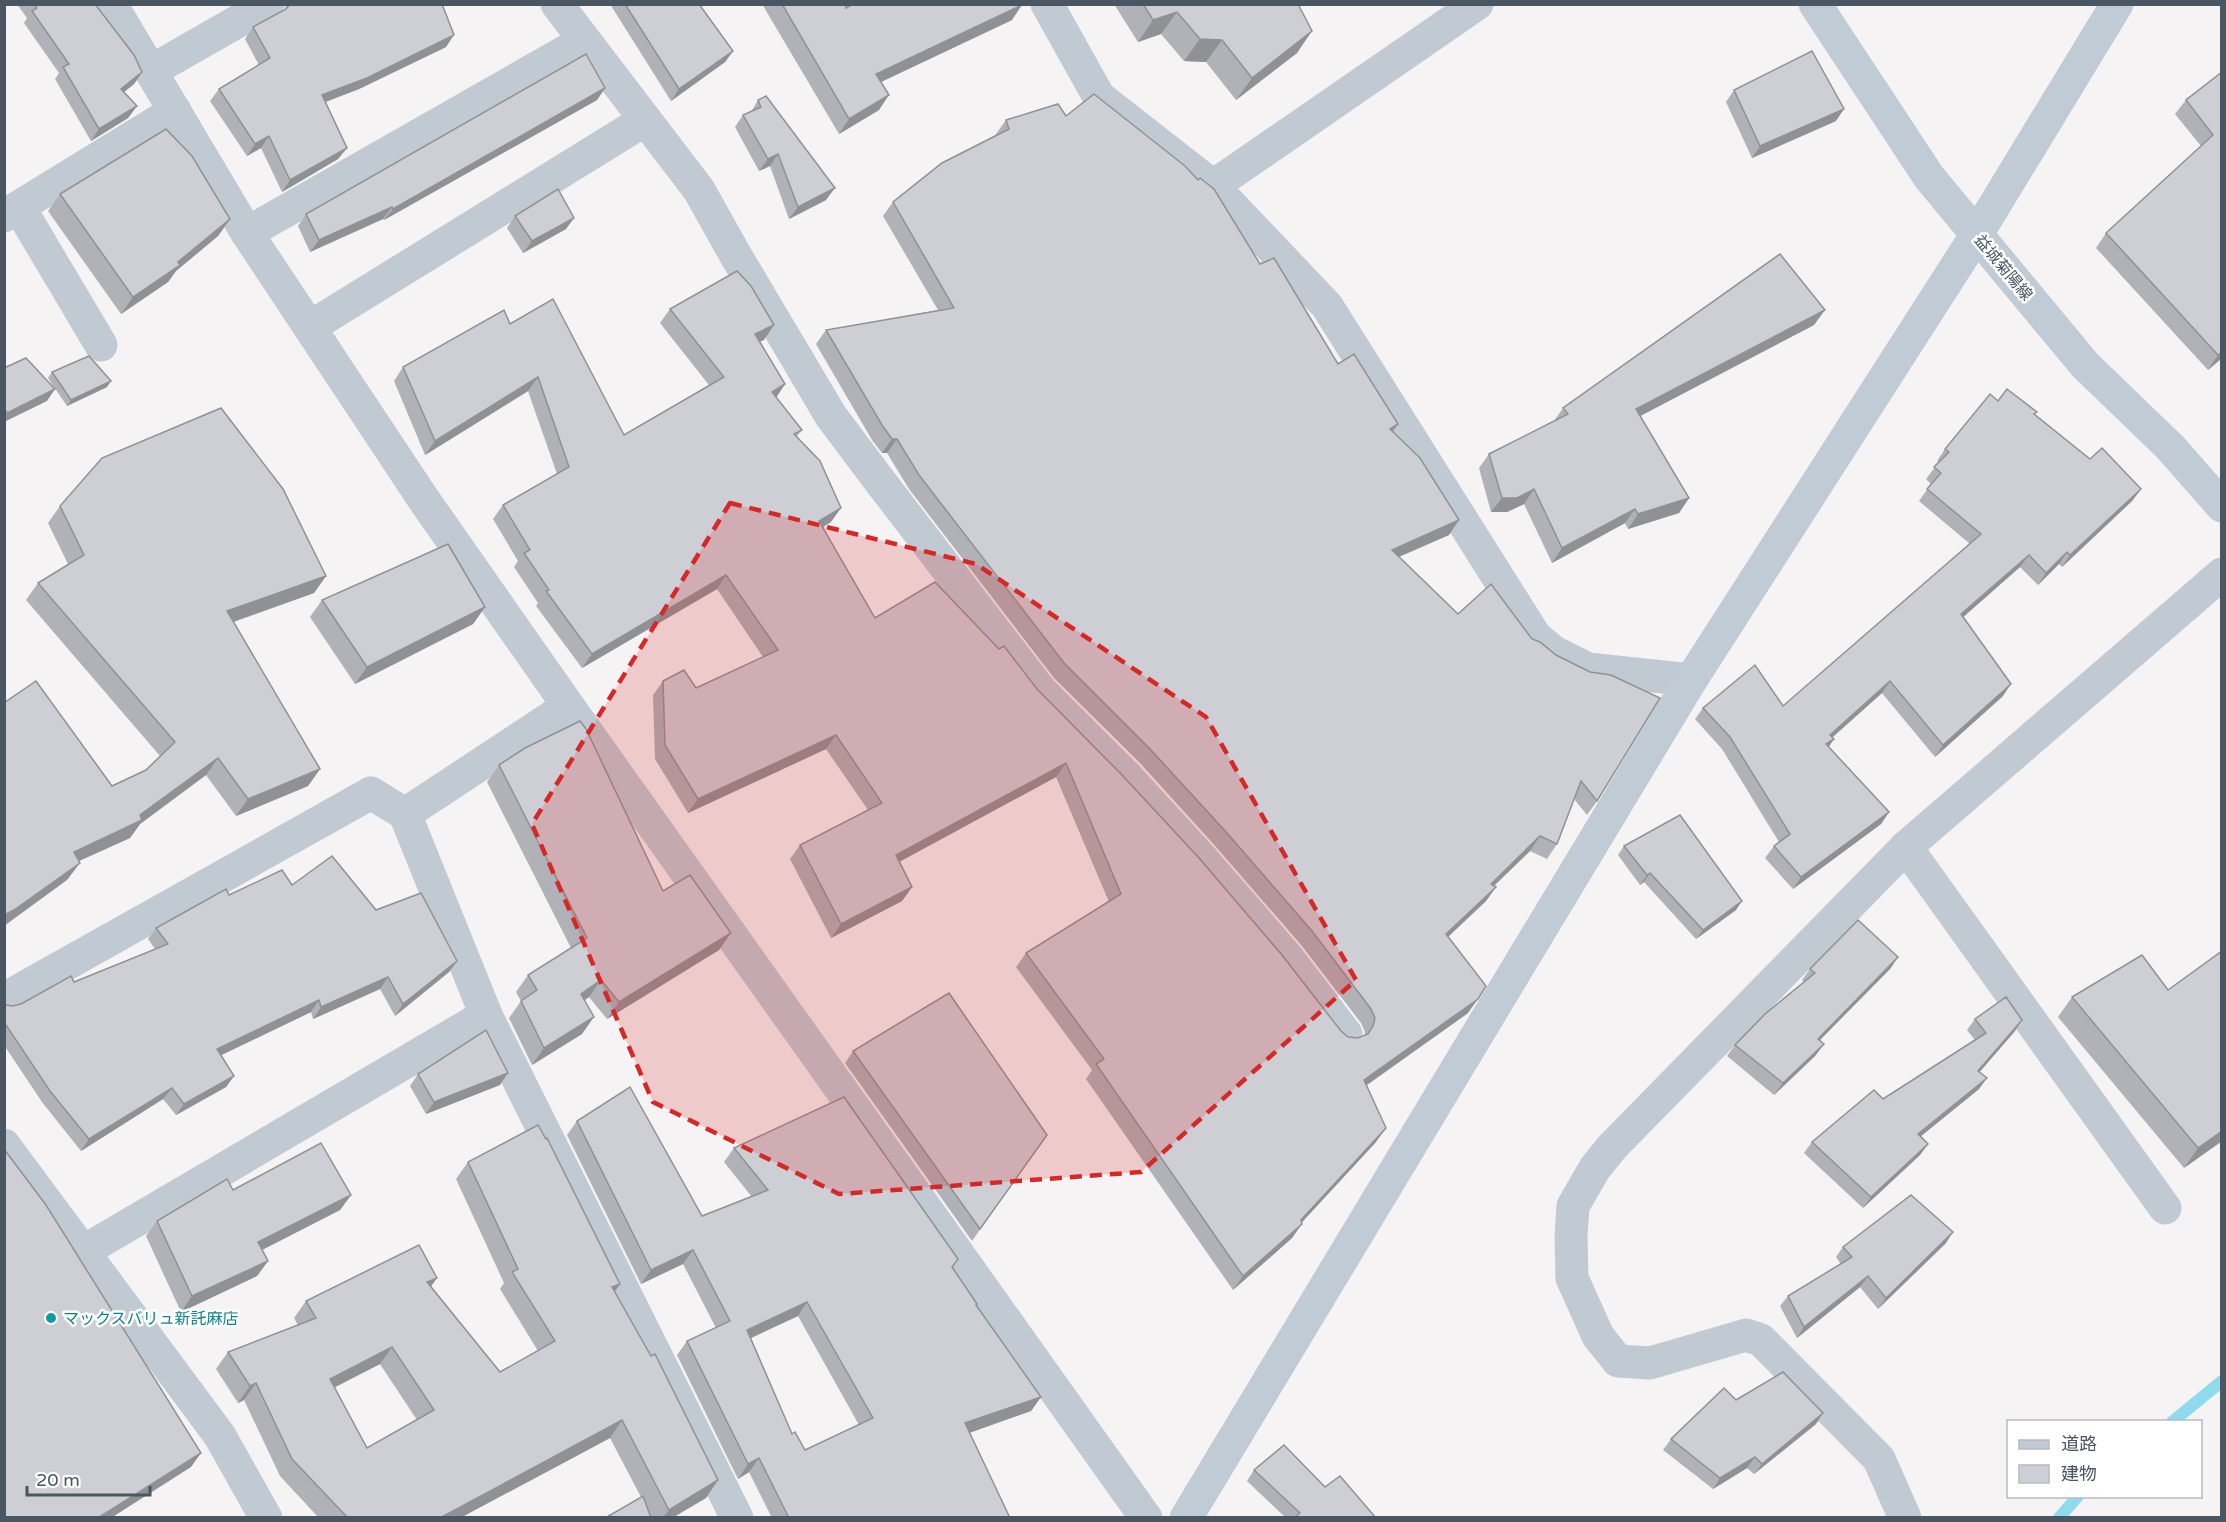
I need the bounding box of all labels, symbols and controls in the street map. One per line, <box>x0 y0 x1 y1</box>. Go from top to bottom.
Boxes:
street label: 益城菊陽線 <box>1970 231 2037 305</box>
place label: マックスバリュ新託麻店 <box>63 1309 239 1329</box>
marker: マックスバリュ新託麻店 <box>44 1311 58 1325</box>
legend <box>2007 1420 2202 1498</box>
text: 道路 <box>2061 1433 2097 1455</box>
scale bar <box>27 1459 150 1497</box>
text: 建物 <box>2061 1463 2097 1485</box>
text: 20 m <box>36 1469 80 1491</box>

